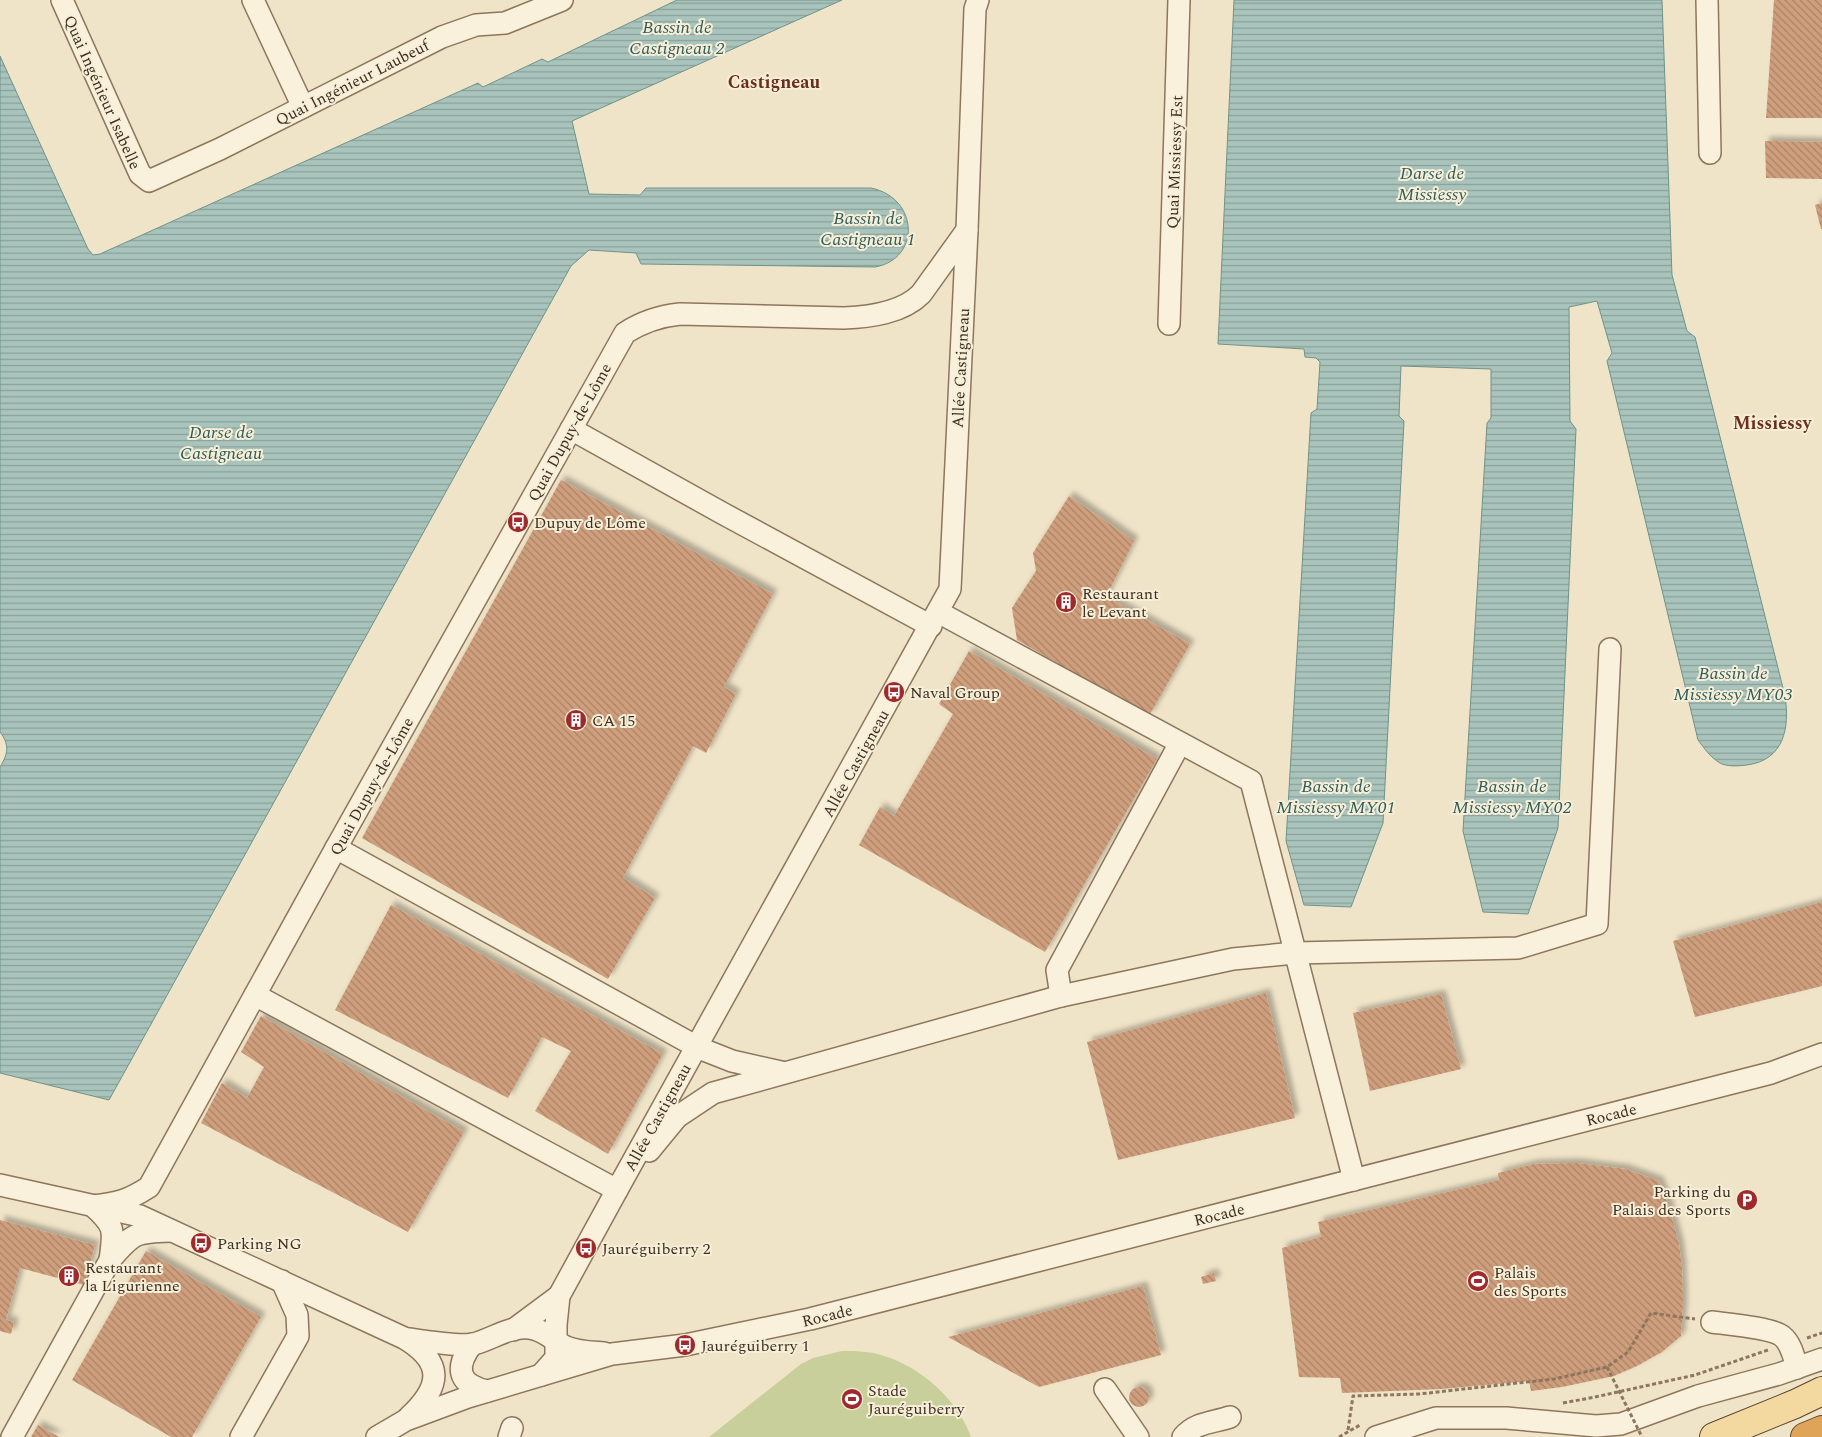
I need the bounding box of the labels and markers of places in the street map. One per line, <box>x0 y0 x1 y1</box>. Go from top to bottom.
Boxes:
bus stop icon: Dupuy de Lôme <box>506 510 530 534</box>
place label: Dupuy de Lôme <box>534 511 646 535</box>
place label: Restaurant le Levant <box>1082 582 1159 624</box>
building icon: Restaurant le Levant <box>1054 590 1078 614</box>
bus stop icon: Naval Group <box>882 680 906 704</box>
place label: Naval Group <box>910 681 1000 705</box>
building icon: CA 15 <box>564 708 588 732</box>
place label: CA 15 <box>592 709 635 733</box>
place label: Parking du Palais des Sports <box>1612 1180 1731 1222</box>
parking icon: Parking du Palais des Sports <box>1735 1188 1759 1212</box>
bus stop icon: Parking NG <box>189 1231 213 1255</box>
place label: Parking NG <box>217 1232 302 1256</box>
bus stop icon: Jauréguiberry 2 <box>574 1236 598 1260</box>
place label: Jauréguiberry 2 <box>602 1237 711 1261</box>
place label: Restaurant la Ligurienne <box>85 1256 180 1298</box>
place label: Palais des Sports <box>1494 1261 1567 1303</box>
building icon: Restaurant la Ligurienne <box>57 1264 81 1288</box>
sports icon: Palais des Sports <box>1466 1269 1490 1293</box>
bus stop icon: Jauréguiberry 1 <box>673 1333 697 1357</box>
place label: Jauréguiberry 1 <box>701 1334 810 1358</box>
place label: Stade Jauréguiberry <box>868 1379 966 1421</box>
sports icon: Stade Jauréguiberry <box>840 1387 864 1411</box>

